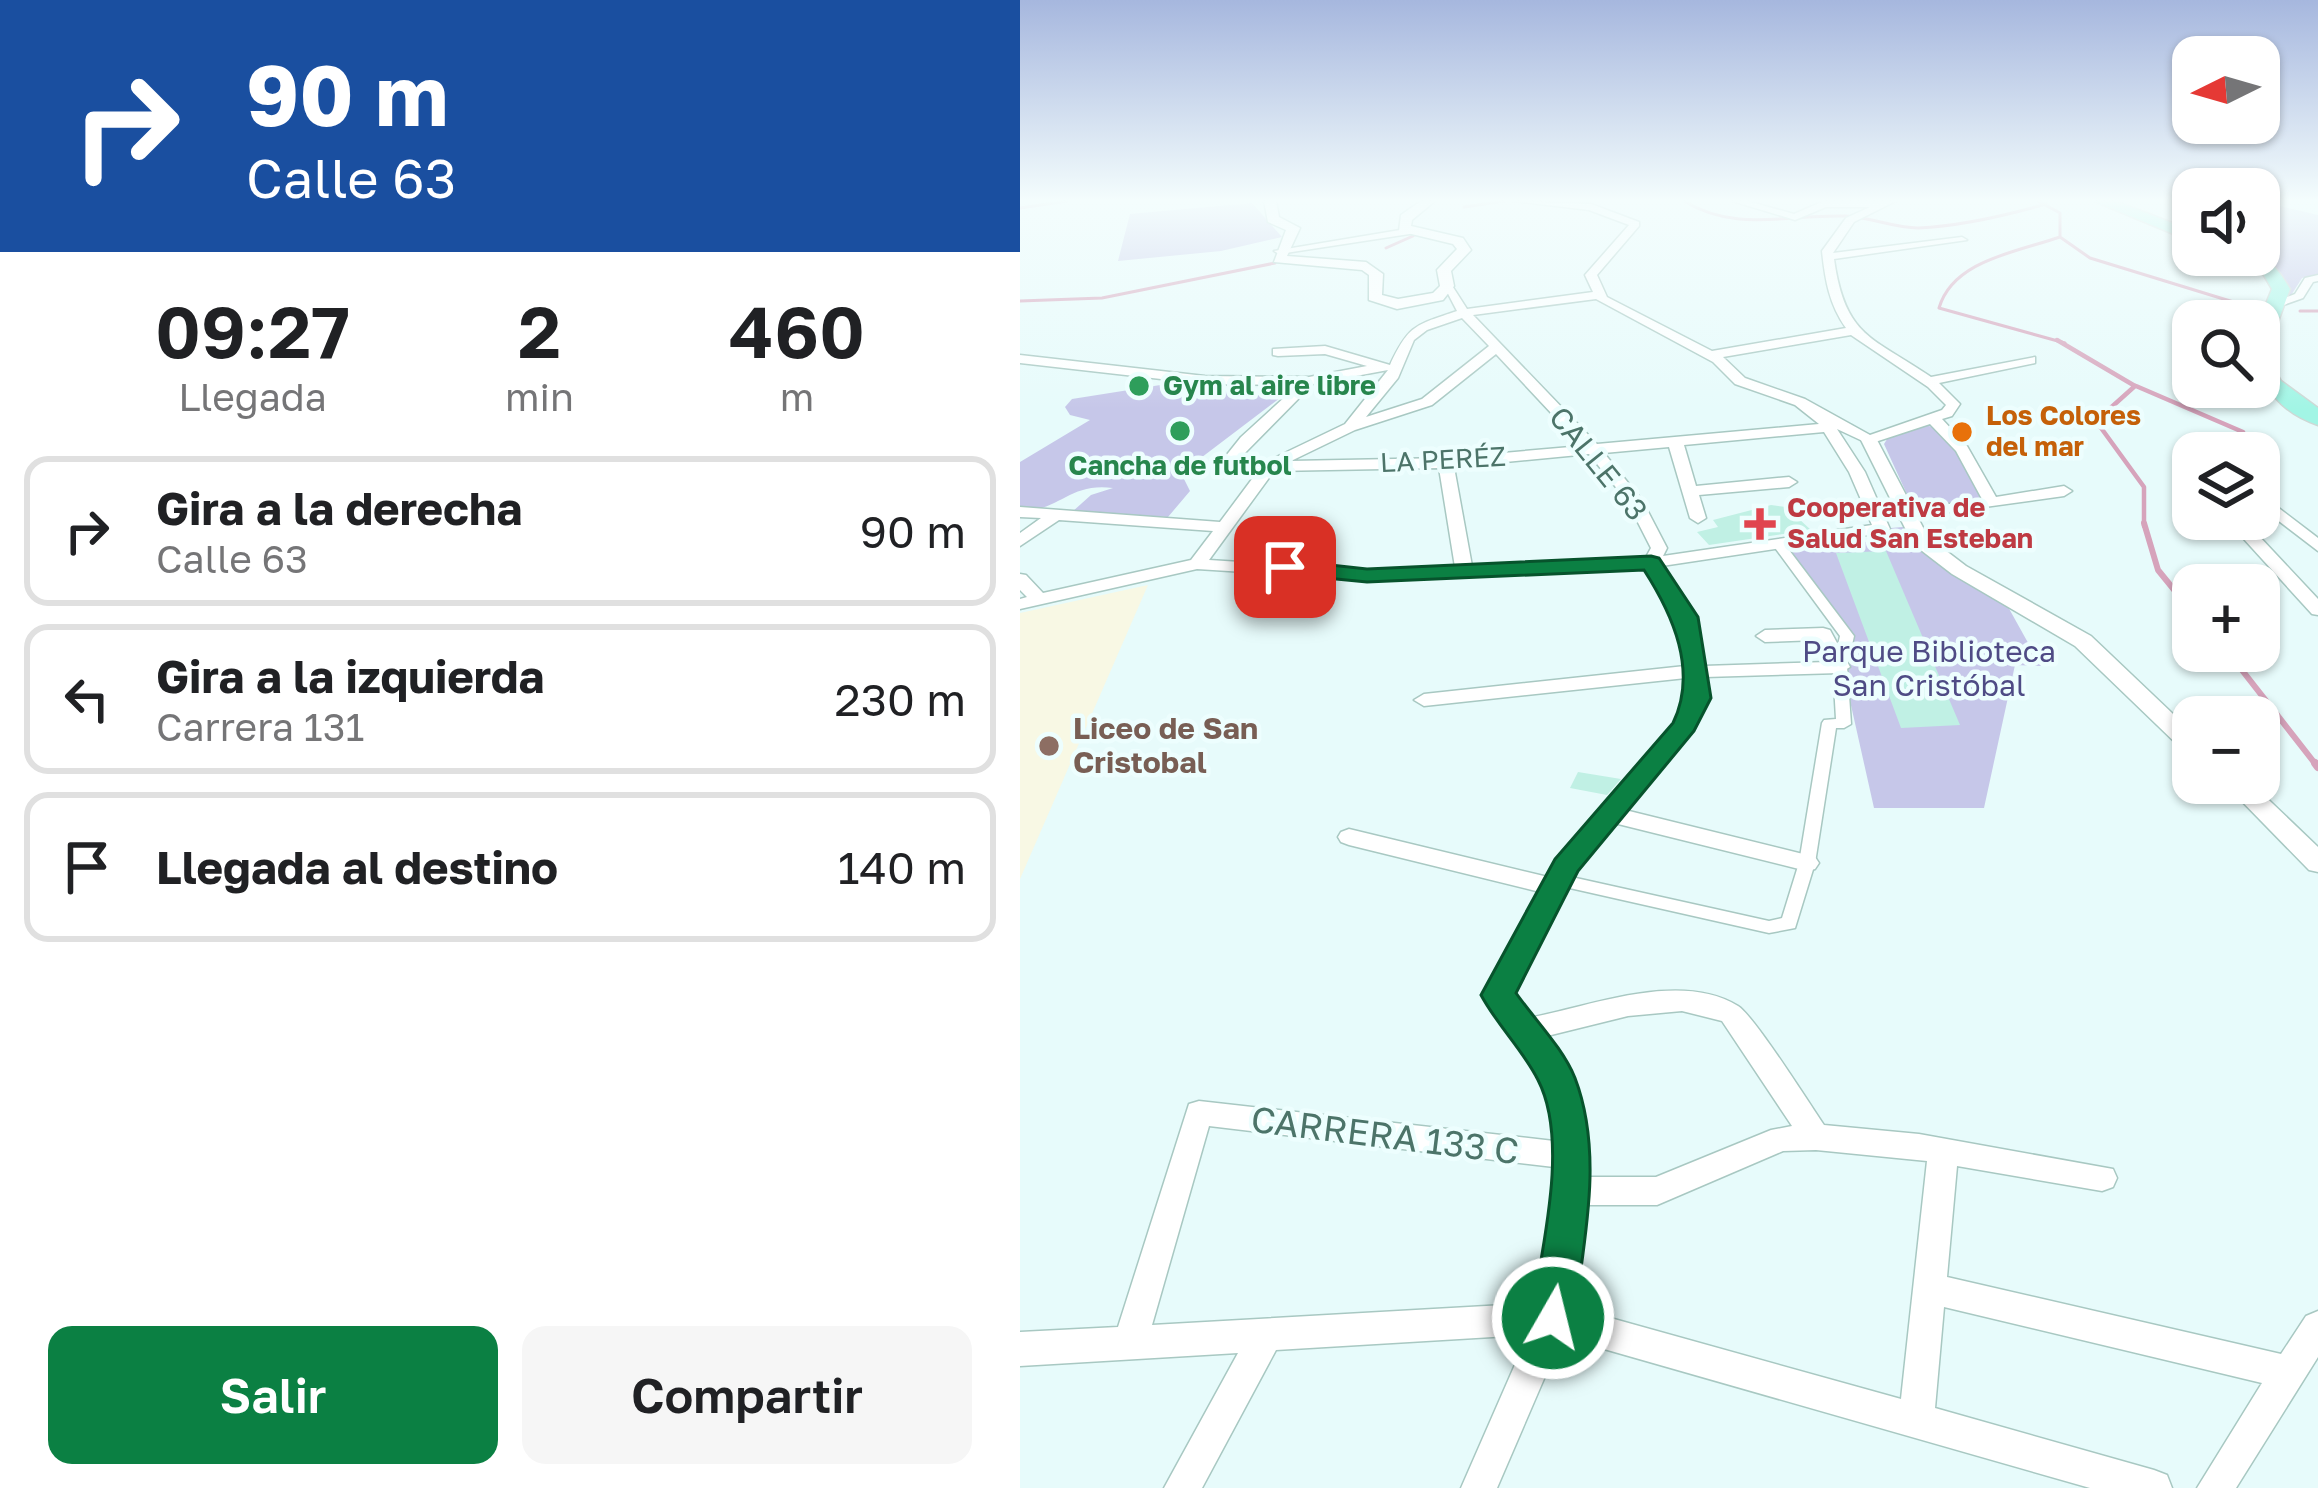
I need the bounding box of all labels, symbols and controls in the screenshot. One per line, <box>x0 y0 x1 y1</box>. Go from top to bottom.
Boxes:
north arrow <box>2172 36 2280 144</box>
map controls <box>2172 36 2280 804</box>
text: 90 m <box>246 44 448 144</box>
icon: right <box>48 48 204 204</box>
text: Calle 63 <box>246 145 456 210</box>
button: sound <box>2172 168 2280 276</box>
text: 09:27 <box>155 287 350 374</box>
text: 2 <box>518 287 561 374</box>
text: 460 <box>729 287 865 374</box>
button: search <box>2172 300 2280 408</box>
place label: Gym al aire libre <box>1163 369 1376 401</box>
text: Llegada <box>178 373 327 420</box>
text: min <box>505 373 574 420</box>
text: m <box>780 373 814 420</box>
marker: Gym al aire libre <box>1126 373 1152 399</box>
street label: CALLE 63 <box>1542 399 1655 527</box>
place label: Los Colores del mar <box>1986 399 2141 462</box>
marker: Cancha de futbol <box>1167 418 1193 444</box>
marker: Los Colores del mar <box>1949 419 1975 445</box>
button: layers <box>2172 432 2280 540</box>
street label: LA PERÉZ <box>1379 440 1507 478</box>
place label: Cancha de futbol <box>1068 449 1292 481</box>
text: Gira a la derecha <box>156 481 522 535</box>
place label: Cooperativa de Salud San Esteban <box>1787 491 2033 554</box>
icon: right <box>54 498 120 564</box>
text: 90 m <box>860 504 966 558</box>
marker: Cooperativa de Salud San Esteban <box>1744 508 1776 540</box>
pin <box>1234 516 1336 618</box>
icon: arrive <box>1252 534 1318 600</box>
text: Calle 63 <box>156 535 308 582</box>
button: + <box>2172 564 2280 672</box>
park label: Parque Biblioteca San Cristóbal <box>1802 633 2056 703</box>
text: Gira a la izquierda <box>156 649 544 703</box>
icon: left <box>54 666 120 732</box>
text: 230 m <box>835 672 966 726</box>
button: − <box>2172 696 2280 804</box>
text: Carrera 131 <box>156 703 364 750</box>
place label: Liceo de San Cristobal <box>1073 710 1258 780</box>
marker: Liceo de San Cristobal <box>1036 733 1062 759</box>
icon: arrive <box>54 834 120 900</box>
text: Llegada al destino <box>156 840 558 894</box>
text: 140 m <box>838 840 966 894</box>
street label: CARRERA 133 C <box>1249 1097 1521 1172</box>
position arrow <box>1490 1255 1616 1381</box>
button: Salir <box>48 1326 498 1464</box>
button: Compartir <box>522 1326 972 1464</box>

